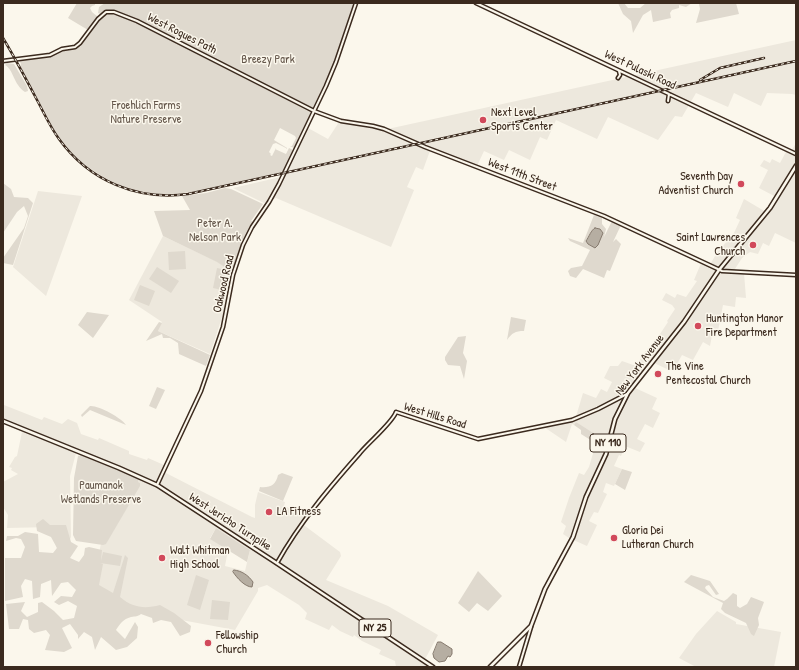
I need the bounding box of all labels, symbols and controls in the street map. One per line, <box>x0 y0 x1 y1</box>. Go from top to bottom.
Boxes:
street label: West Rogues Path <box>145 10 219 58</box>
street label: West Pulaski Road <box>602 47 678 93</box>
park label: Breezy Park <box>241 53 295 67</box>
park label: Froehlich Farms Nature Preserve <box>111 99 181 127</box>
place label: Next Level Sports Center <box>491 106 553 134</box>
marker: Next Level Sports Center <box>478 115 488 125</box>
street label: West 11th Street <box>486 155 558 195</box>
place label: Seventh Day Adventist Church <box>658 170 733 198</box>
marker: Seventh Day Adventist Church <box>736 179 746 189</box>
park label: Peter A. Nelson Park <box>189 217 241 245</box>
place label: Saint Lawrences Church <box>676 231 745 259</box>
marker: Saint Lawrences Church <box>748 240 758 250</box>
street label: Oakwood Road <box>210 254 238 314</box>
place label: Huntington Manor Fire Department <box>706 312 783 340</box>
marker: Huntington Manor Fire Department <box>693 321 703 331</box>
street label: New York Avenue <box>612 332 668 398</box>
place label: The Vine Pentecostal Church <box>666 360 751 388</box>
marker: The Vine Pentecostal Church <box>653 369 663 379</box>
street label: West Hills Road <box>402 400 468 432</box>
road number: NY 110 <box>590 434 626 452</box>
park label: Paumanok Wetlands Preserve <box>61 479 141 507</box>
street label: West Jericho Turnpike <box>186 490 274 554</box>
place label: LA Fitness <box>277 505 321 519</box>
marker: LA Fitness <box>264 507 274 517</box>
place label: Gloria Dei Lutheran Church <box>622 524 693 552</box>
marker: Gloria Dei Lutheran Church <box>609 533 619 543</box>
place label: Walt Whitman High School <box>170 544 230 572</box>
marker: Walt Whitman High School <box>157 553 167 563</box>
road number: NY 25 <box>359 619 391 637</box>
place label: Fellowship Church <box>216 629 258 657</box>
marker: Fellowship Church <box>203 638 213 648</box>

